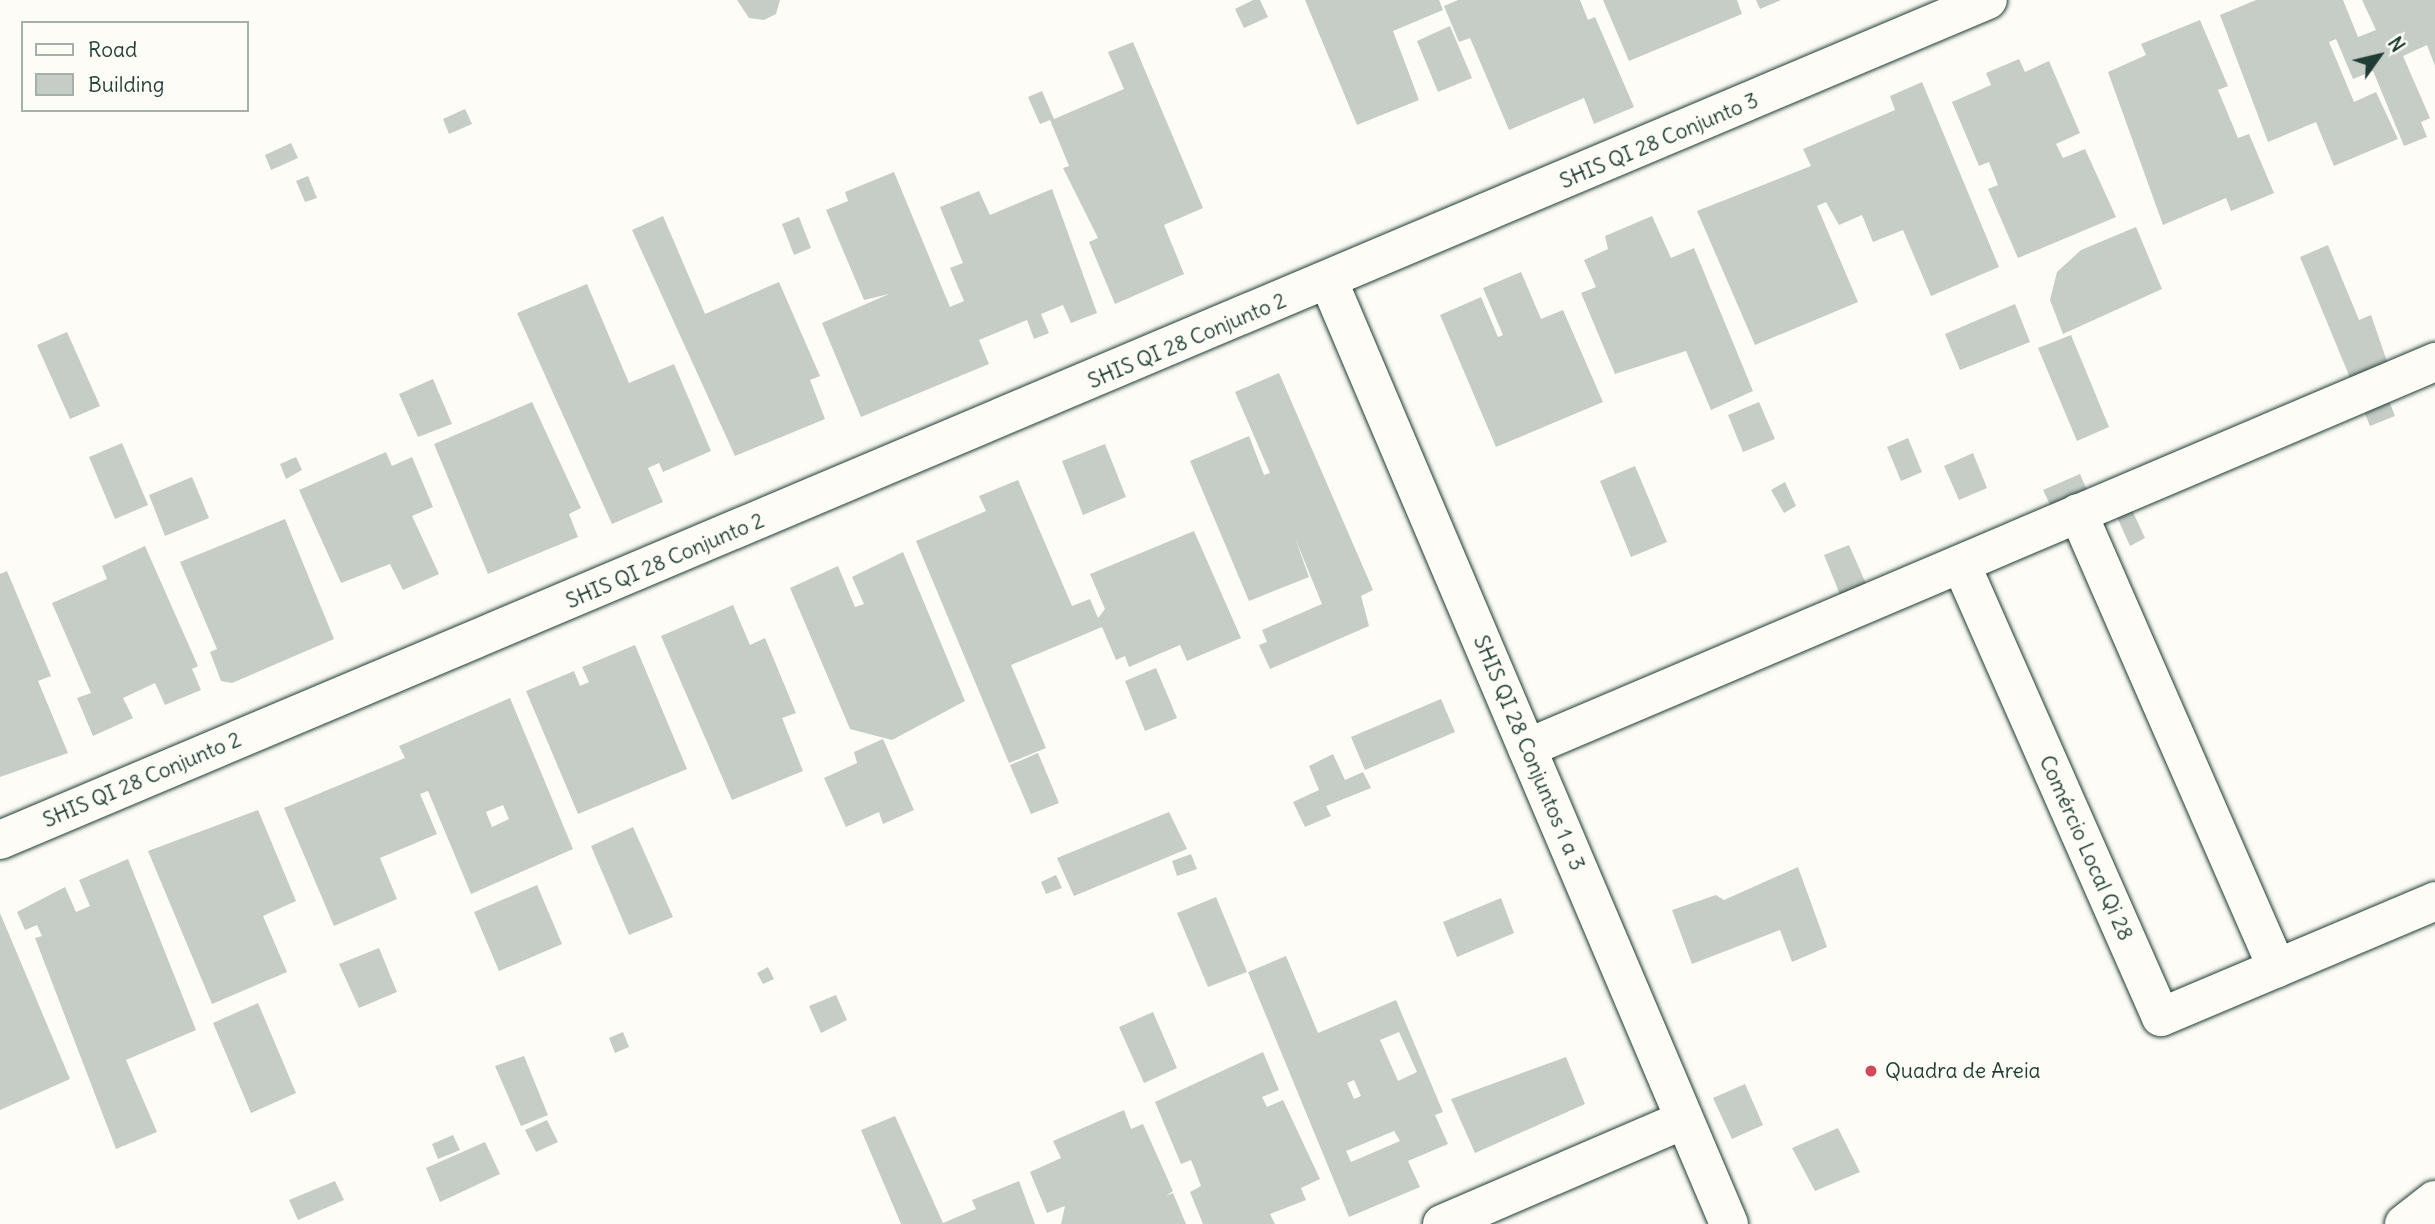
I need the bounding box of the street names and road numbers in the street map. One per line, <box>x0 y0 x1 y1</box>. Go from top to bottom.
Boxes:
street label: SHIS QI 28 Conjunto 3 <box>1556 88 1762 194</box>
street label: SHIS QI 28 Conjunto 2 <box>1084 288 1290 394</box>
street label: SHIS QI 28 Conjunto 2 <box>562 508 768 614</box>
street label: SHIS QI 28 Conjuntos 1 a 3 <box>1468 632 1590 874</box>
street label: SHIS QI 28 Conjunto 2 <box>39 727 245 833</box>
street label: Comércio Local Qi 28 <box>2034 751 2138 945</box>

